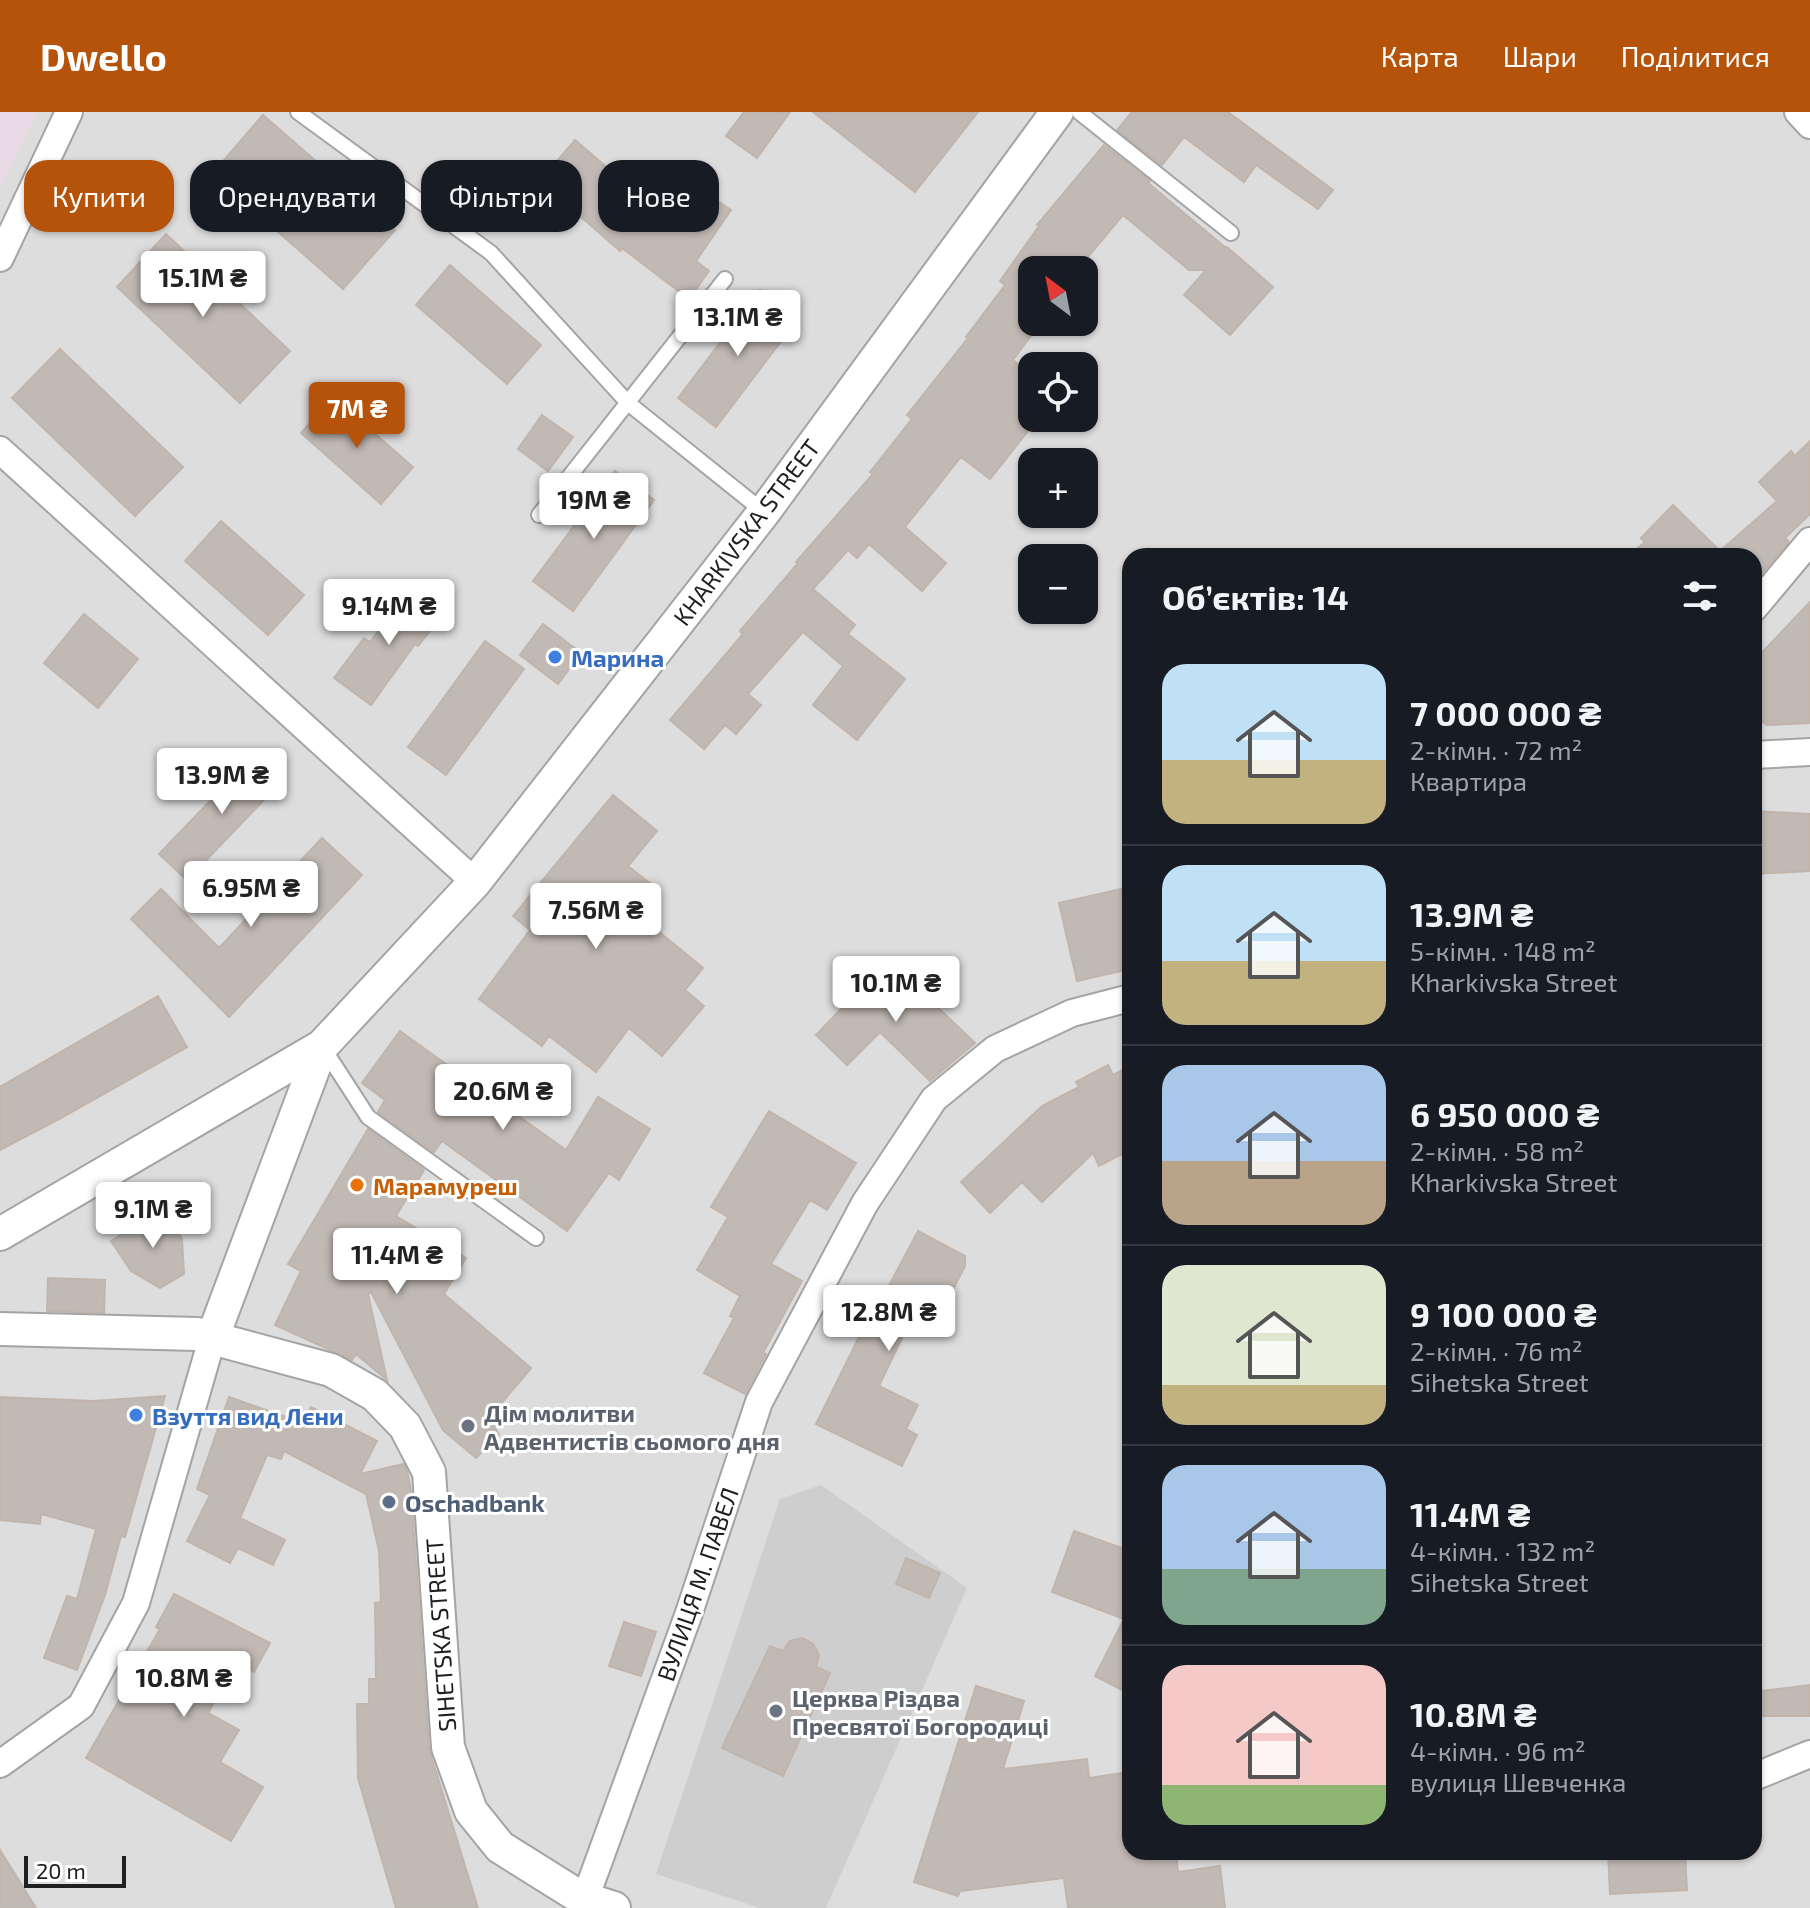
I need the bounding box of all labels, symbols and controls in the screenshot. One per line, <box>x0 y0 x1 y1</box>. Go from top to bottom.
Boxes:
text: Dwello <box>40 33 167 79</box>
text: Карта <box>1381 39 1459 73</box>
text: Шари <box>1503 39 1577 73</box>
text: Поділитися <box>1621 39 1770 73</box>
chip: Купити <box>24 160 174 232</box>
chip: Орендувати <box>190 160 405 232</box>
chip: Фільтри <box>421 160 582 232</box>
chip: Нове <box>598 160 719 232</box>
pin: 15.1M ₴ <box>129 251 277 319</box>
north arrow <box>1018 256 1098 336</box>
map controls <box>1018 256 1098 624</box>
text: 15.1M ₴ <box>159 261 247 292</box>
pin: 13.1M ₴ <box>664 290 812 358</box>
text: 13.1M ₴ <box>693 300 783 331</box>
button: locate <box>1018 352 1098 432</box>
pin: 7M ₴ <box>310 382 404 450</box>
text: 7M ₴ <box>327 392 387 423</box>
street label: KHARKIVSKA STREET <box>667 433 825 631</box>
button: + <box>1018 448 1098 528</box>
pin: 19M ₴ <box>538 473 650 541</box>
text: 19M ₴ <box>557 483 631 514</box>
button: − <box>1018 544 1098 624</box>
icon: filters <box>1678 574 1722 618</box>
text: Об’єктів: 14 <box>1162 576 1349 617</box>
pin: 9.14M ₴ <box>315 579 463 647</box>
text: 9.14M ₴ <box>341 589 437 620</box>
place label: Марина <box>571 643 664 672</box>
marker: Марина <box>546 648 564 666</box>
text: 7 000 000 ₴ <box>1410 692 1601 733</box>
icon: home <box>1226 696 1322 792</box>
text: 2-кімн. · 72 m² <box>1410 734 1582 765</box>
pin: 13.9M ₴ <box>148 748 296 816</box>
text: 13.9M ₴ <box>175 758 269 789</box>
text: Квартира <box>1410 765 1527 796</box>
pin: 6.95M ₴ <box>177 861 325 929</box>
text: 6.95M ₴ <box>202 871 300 902</box>
pin: 7.56M ₴ <box>522 883 670 951</box>
text: 7.56M ₴ <box>548 893 644 924</box>
text: 13.9M ₴ <box>1410 893 1533 934</box>
icon: home <box>1226 897 1322 993</box>
text: 5-кімн. · 148 m² <box>1410 935 1596 966</box>
pin: 10.1M ₴ <box>822 956 970 1024</box>
text: 10.1M ₴ <box>851 966 941 997</box>
text: Kharkivska Street <box>1410 966 1617 997</box>
pin: 20.6M ₴ <box>429 1064 577 1132</box>
text: 20.6M ₴ <box>453 1074 553 1105</box>
text: 6 950 000 ₴ <box>1410 1093 1599 1134</box>
icon: home <box>1226 1097 1322 1193</box>
text: 2-кімн. · 58 m² <box>1410 1135 1584 1166</box>
text: Kharkivska Street <box>1410 1166 1617 1197</box>
place label: Марамуреш <box>373 1171 518 1200</box>
marker: Марамуреш <box>348 1176 366 1194</box>
pin: 9.1M ₴ <box>88 1182 218 1250</box>
text: 9.1M ₴ <box>114 1192 192 1223</box>
pin: 11.4M ₴ <box>323 1228 471 1296</box>
text: 11.4M ₴ <box>351 1238 443 1269</box>
pin: 12.8M ₴ <box>815 1285 963 1353</box>
text: 9 100 000 ₴ <box>1410 1293 1597 1334</box>
text: 12.8M ₴ <box>841 1295 937 1326</box>
icon: home <box>1226 1297 1322 1393</box>
text: 2-кімн. · 76 m² <box>1410 1335 1583 1366</box>
text: Sihetska Street <box>1410 1366 1589 1397</box>
place label: Дім молитви Адвентистів сьомого дня <box>484 1398 780 1455</box>
place label: Взуття вид Лєни <box>152 1401 344 1430</box>
marker: Взуття вид Лєни <box>127 1406 145 1424</box>
marker: Дім молитви Адвентистів сьомого дня <box>459 1417 477 1435</box>
street label: ВУЛИЦЯ М. ПАВЕЛ <box>650 1483 744 1685</box>
place label: Oschadbank <box>405 1488 545 1517</box>
marker: Oschadbank <box>380 1493 398 1511</box>
text: 11.4M ₴ <box>1410 1493 1530 1534</box>
icon: home <box>1226 1497 1322 1593</box>
text: 4-кімн. · 132 m² <box>1410 1535 1595 1566</box>
street label: SIHETSKA STREET <box>419 1537 461 1733</box>
text: Sihetska Street <box>1410 1566 1589 1597</box>
pin: 10.8M ₴ <box>110 1651 258 1719</box>
text: 10.8M ₴ <box>136 1661 232 1692</box>
place label: Церква Різдва Пресвятої Богородиці <box>792 1683 1049 1740</box>
text: 10.8M ₴ <box>1410 1693 1537 1734</box>
icon: home <box>1226 1697 1322 1793</box>
marker: Церква Різдва Пресвятої Богородиці <box>767 1702 785 1720</box>
text: 4-кімн. · 96 m² <box>1410 1735 1585 1766</box>
text: вулиця Шевченка <box>1410 1766 1626 1797</box>
scale bar <box>24 1852 126 1888</box>
text: 20 m <box>36 1857 86 1883</box>

